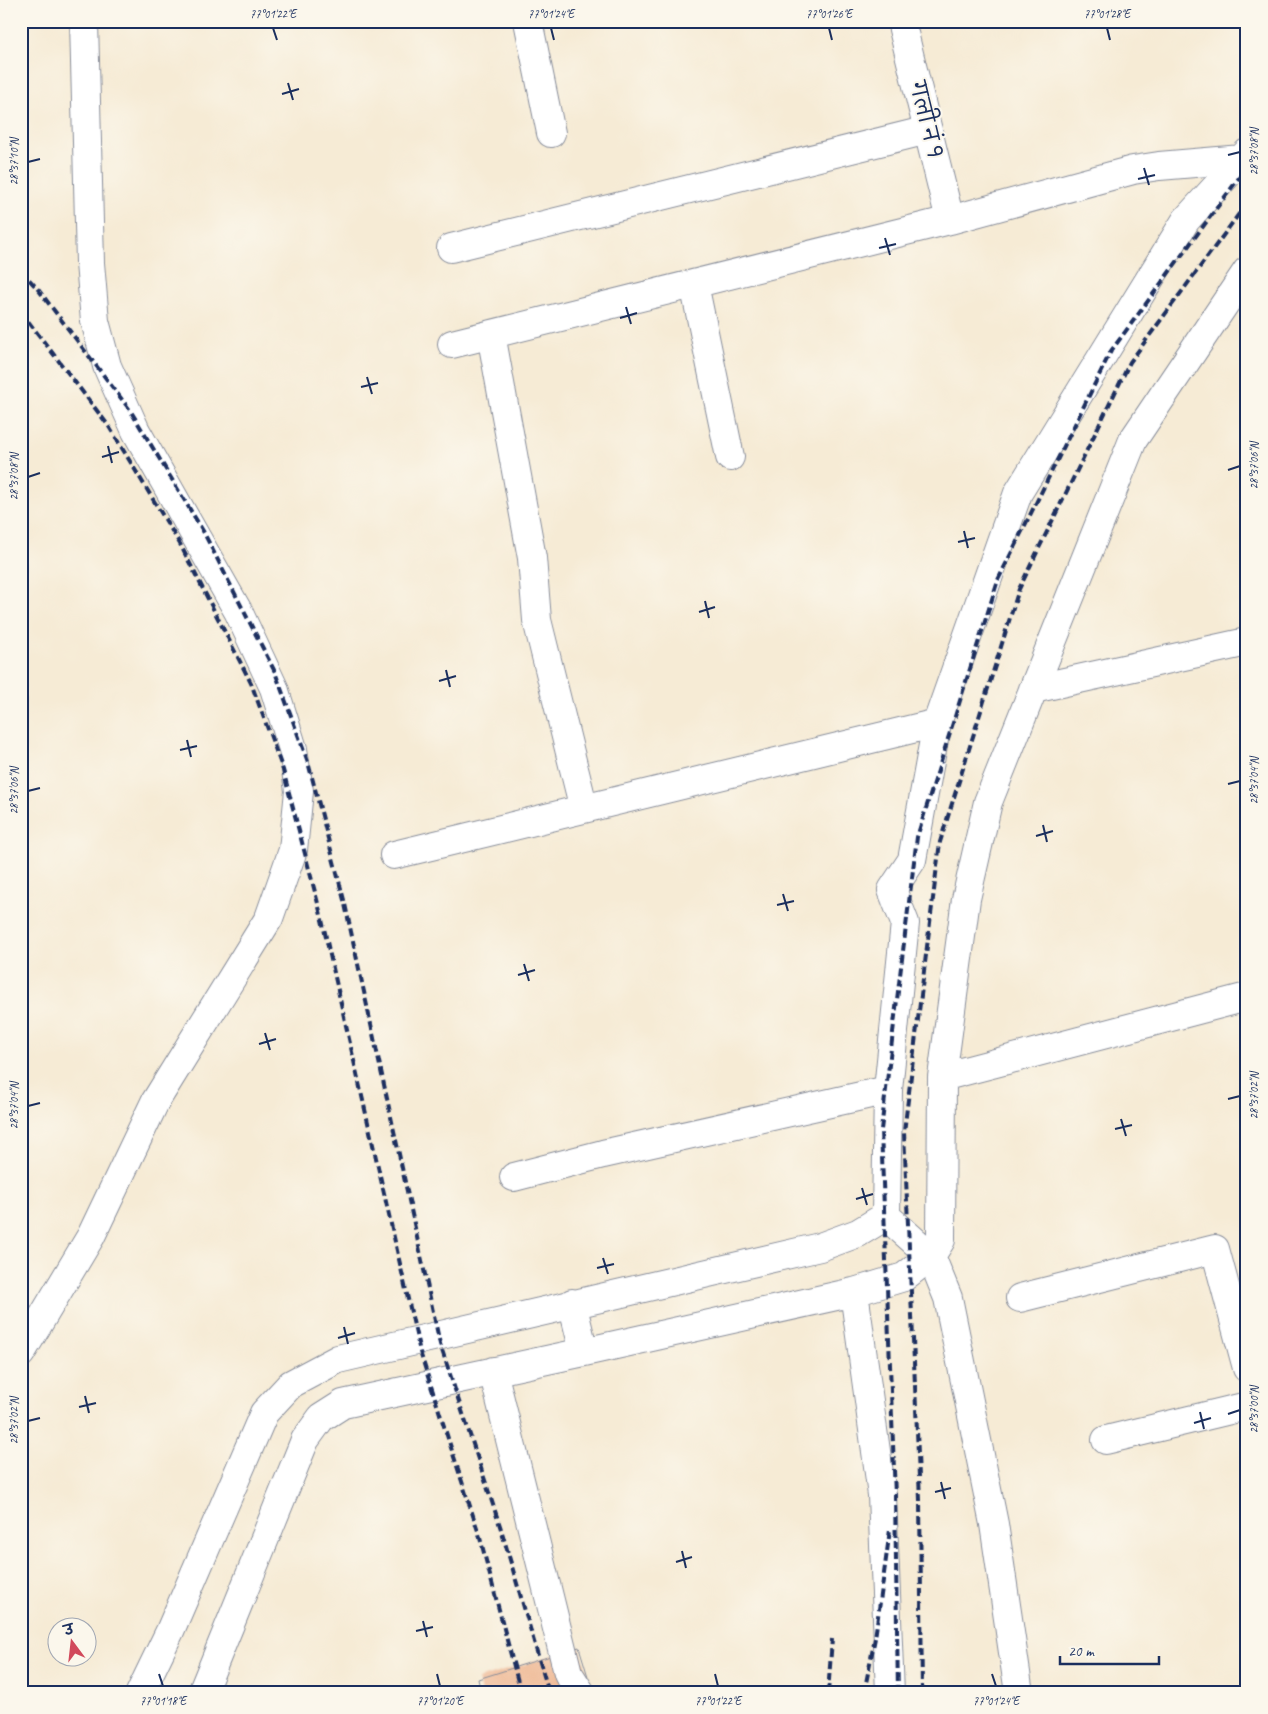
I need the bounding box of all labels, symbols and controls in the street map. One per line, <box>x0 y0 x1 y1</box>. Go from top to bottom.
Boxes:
text: 77°01'22"E <box>250 6 298 22</box>
text: 77°01'24"E <box>528 6 576 22</box>
text: 77°01'26"E <box>806 6 854 22</box>
text: 77°01'28"E <box>1084 6 1132 22</box>
street label: गली नं १ <box>904 77 951 161</box>
text: 28°37'08"N <box>1246 127 1262 176</box>
text: 28°37'10"N <box>6 137 22 186</box>
text: 28°37'06"N <box>1246 441 1262 490</box>
text: 28°37'08"N <box>6 452 22 501</box>
text: 28°37'04"N <box>1246 756 1262 805</box>
text: 28°37'06"N <box>6 766 22 815</box>
text: 28°37'02"N <box>1246 1071 1262 1120</box>
text: 28°37'04"N <box>6 1081 22 1130</box>
text: 28°37'00"N <box>1246 1385 1262 1434</box>
text: 28°37'02"N <box>6 1396 22 1445</box>
north arrow <box>48 1616 98 1666</box>
text: उ <box>60 1620 77 1640</box>
scale bar <box>1060 1634 1159 1666</box>
text: 20 m <box>1068 1642 1095 1661</box>
text: 77°01'18"E <box>140 1693 188 1709</box>
text: 77°01'20"E <box>417 1693 465 1709</box>
text: 77°01'22"E <box>695 1693 743 1709</box>
text: 77°01'24"E <box>973 1693 1021 1709</box>

